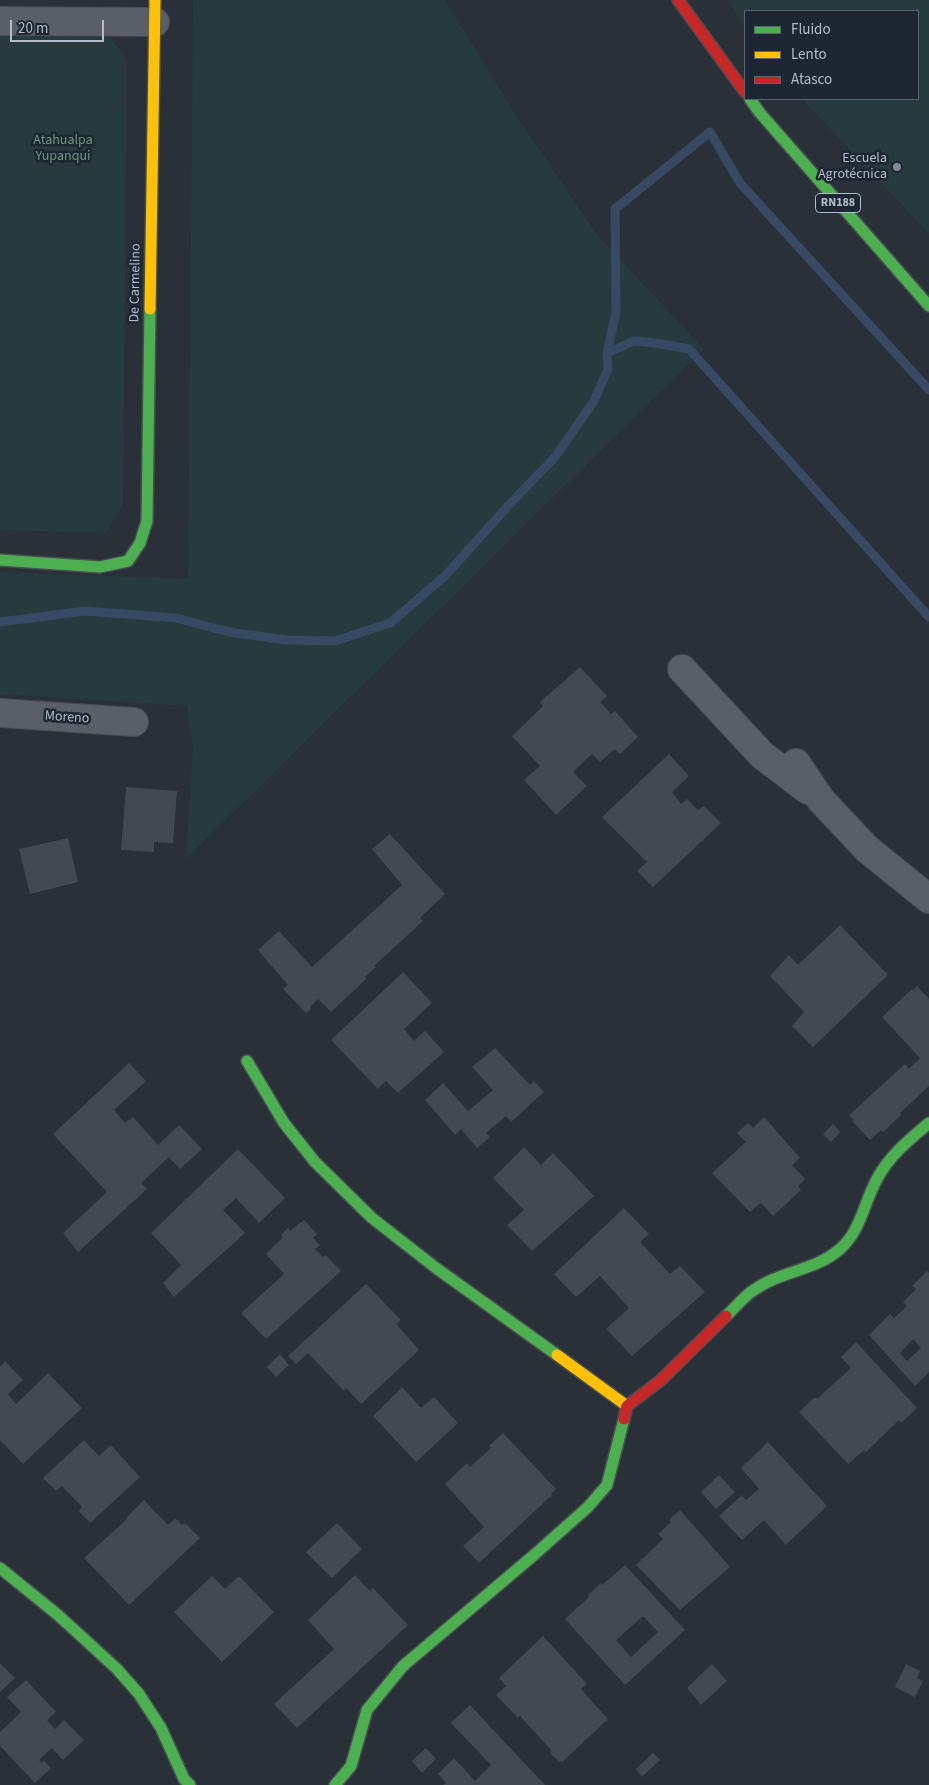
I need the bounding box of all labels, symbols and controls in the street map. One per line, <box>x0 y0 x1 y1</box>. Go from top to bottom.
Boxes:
scale bar <box>12 10 106 42</box>
legend <box>744 10 919 100</box>
text: 20 m <box>18 18 48 39</box>
text: Fluido <box>791 19 831 40</box>
text: Lento <box>791 44 827 65</box>
text: Atasco <box>791 69 832 90</box>
park label: Atahualpa Yupanqui <box>33 133 93 166</box>
place label: Escuela Agrotécnica <box>818 151 887 184</box>
marker: Escuela Agrotécnica <box>891 161 903 173</box>
road number: RN188 <box>816 194 860 212</box>
street label: De Carmelino <box>127 243 145 323</box>
street label: Moreno <box>44 708 90 728</box>

